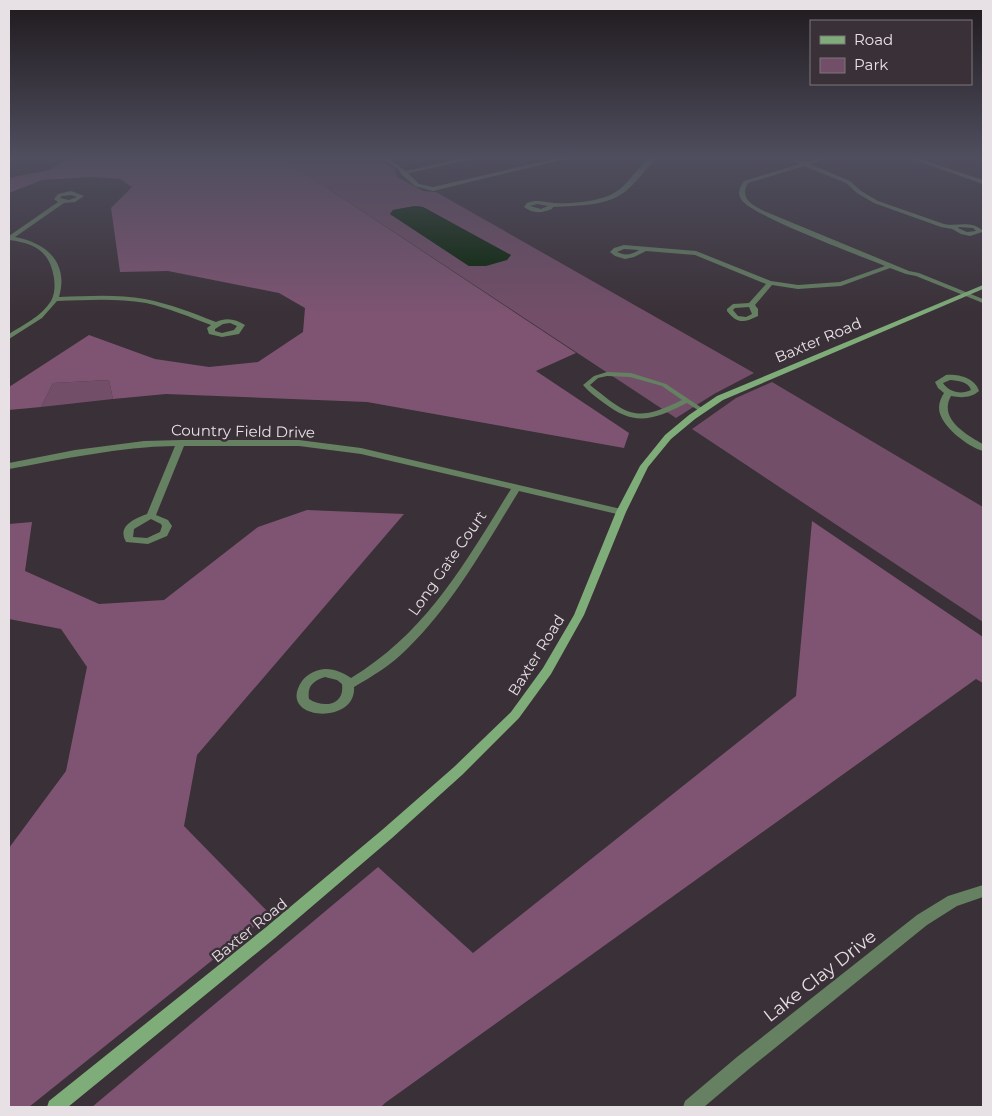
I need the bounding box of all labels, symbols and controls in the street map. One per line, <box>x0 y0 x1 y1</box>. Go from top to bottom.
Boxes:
legend <box>810 20 972 85</box>
text: Road <box>854 30 893 49</box>
text: Park <box>854 55 888 74</box>
street label: Baxter Road <box>772 313 864 367</box>
street label: Country Field Drive <box>171 420 315 442</box>
street label: Long Gate Court <box>404 507 490 619</box>
street label: Baxter Road <box>504 611 568 699</box>
street label: Baxter Road <box>207 894 291 966</box>
street label: Lake Clay Drive <box>759 925 881 1027</box>

